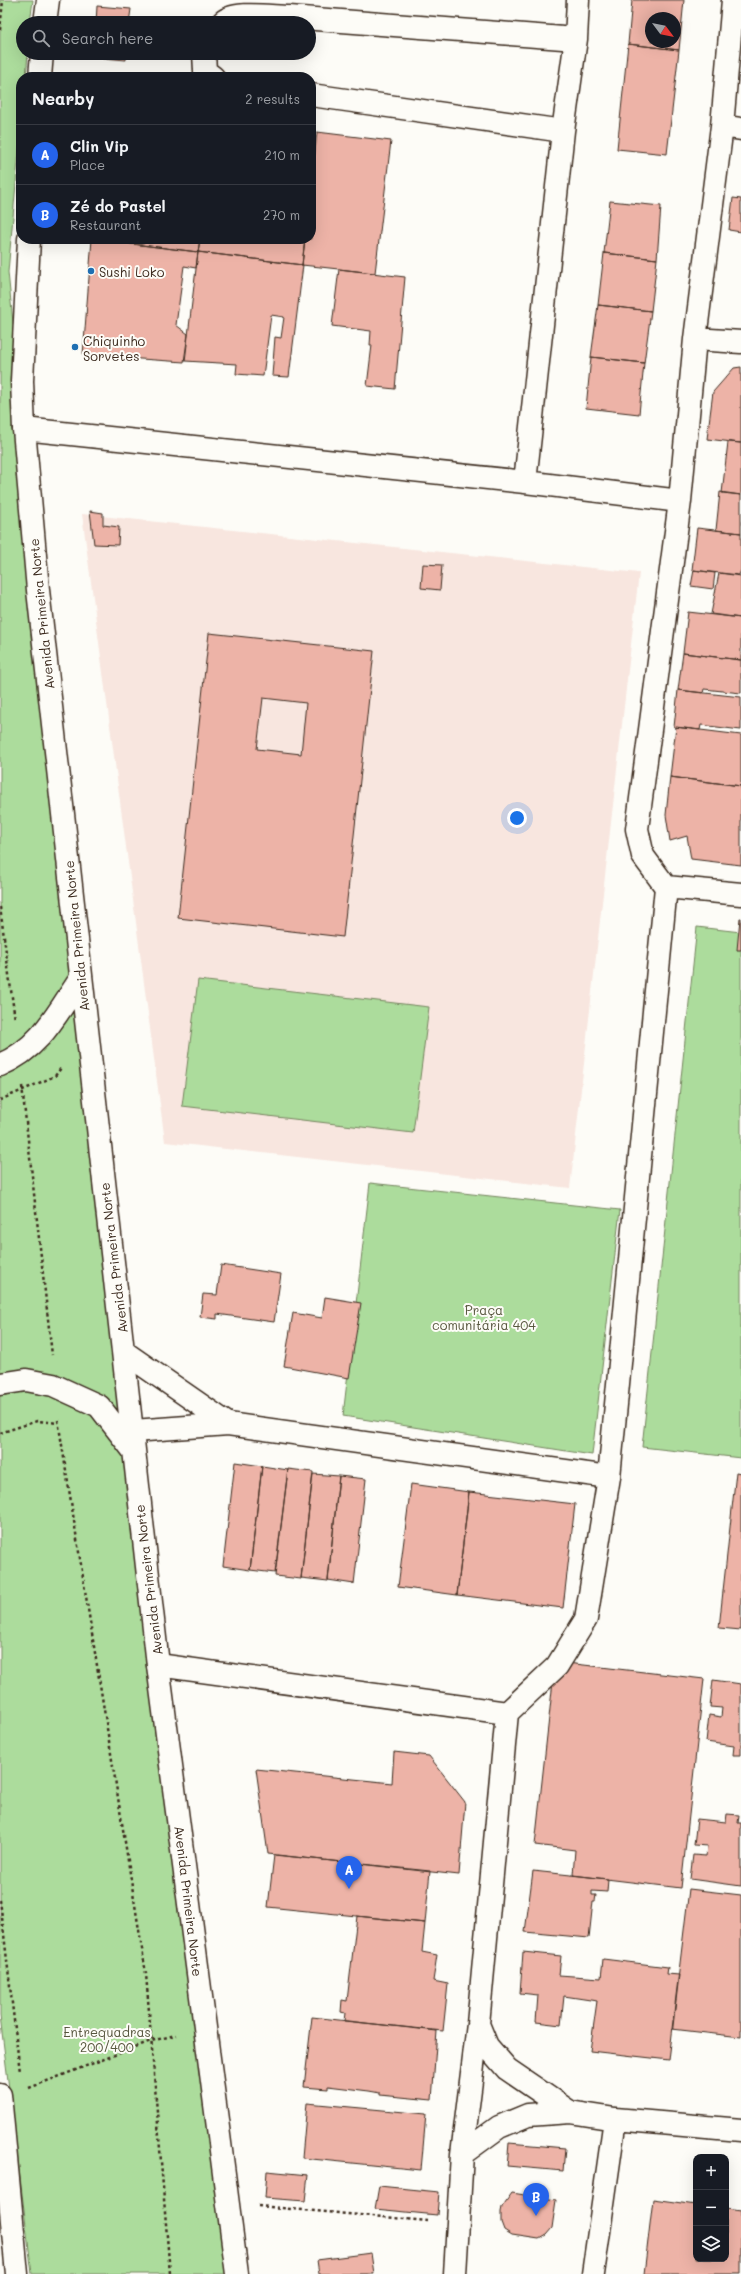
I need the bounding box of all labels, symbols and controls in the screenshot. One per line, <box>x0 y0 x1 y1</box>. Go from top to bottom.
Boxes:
north arrow <box>645 12 681 48</box>
search box <box>16 16 316 60</box>
icon: search <box>30 27 52 49</box>
text: Search here <box>62 28 153 48</box>
text: Nearby <box>32 87 94 109</box>
text: 2 results <box>245 90 300 107</box>
text: Clin Vip <box>70 136 129 156</box>
text: A <box>40 146 50 163</box>
text: 210 m <box>264 146 300 163</box>
text: Place <box>70 156 105 173</box>
text: Zé do Pastel <box>70 196 166 216</box>
text: B <box>41 206 49 223</box>
text: 270 m <box>263 206 300 223</box>
text: Restaurant <box>70 216 141 233</box>
place label: Sushi Loko <box>99 263 165 280</box>
marker: Sushi Loko <box>86 266 96 276</box>
place label: Chiquinho Sorvetes <box>83 332 146 364</box>
marker: Chiquinho Sorvetes <box>70 342 80 352</box>
street label: Avenida Primeira Norte <box>25 538 57 690</box>
your location <box>507 808 527 828</box>
street label: Avenida Primeira Norte <box>60 860 92 1012</box>
street label: Avenida Primeira Norte <box>95 1182 131 1334</box>
park label: Praça comunitária 404 <box>432 1301 536 1333</box>
street label: Avenida Primeira Norte <box>130 1504 166 1656</box>
street label: Avenida Primeira Norte <box>171 1825 207 1977</box>
pin: A <box>336 1856 362 1889</box>
park label: Entrequadras 200/400 <box>63 2023 151 2055</box>
map controls <box>693 2154 729 2262</box>
button: + <box>693 2154 729 2190</box>
pin: B <box>523 2183 549 2216</box>
button: − <box>693 2190 729 2226</box>
button: layers <box>693 2226 729 2262</box>

